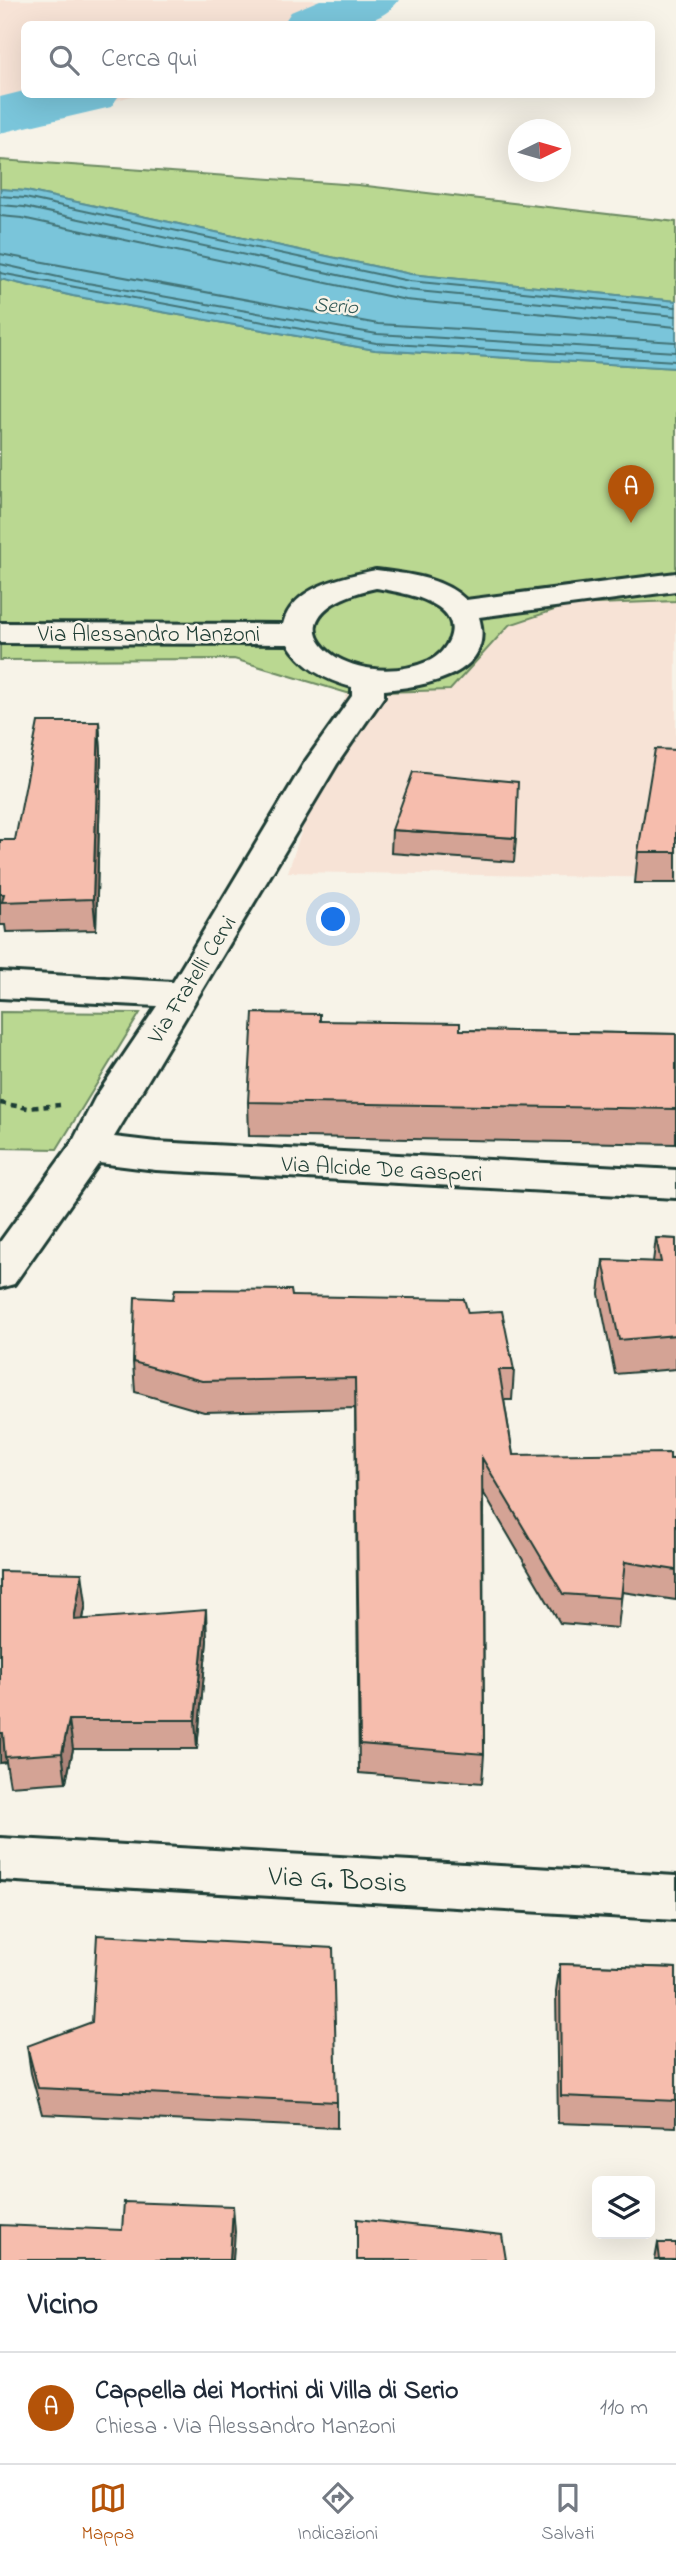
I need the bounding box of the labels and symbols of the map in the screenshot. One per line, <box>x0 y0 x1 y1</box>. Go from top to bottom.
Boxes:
north arrow <box>508 119 571 182</box>
water label: Serio <box>313 290 360 324</box>
pin: A <box>608 465 654 523</box>
street label: Via Alessandro Manzoni <box>37 619 260 652</box>
your location <box>316 902 350 936</box>
street label: Via Fratelli Cervi <box>140 910 246 1052</box>
street label: Via Alcide De Gasperi <box>280 1149 483 1192</box>
street label: Via G. Bosis <box>266 1857 408 1906</box>

